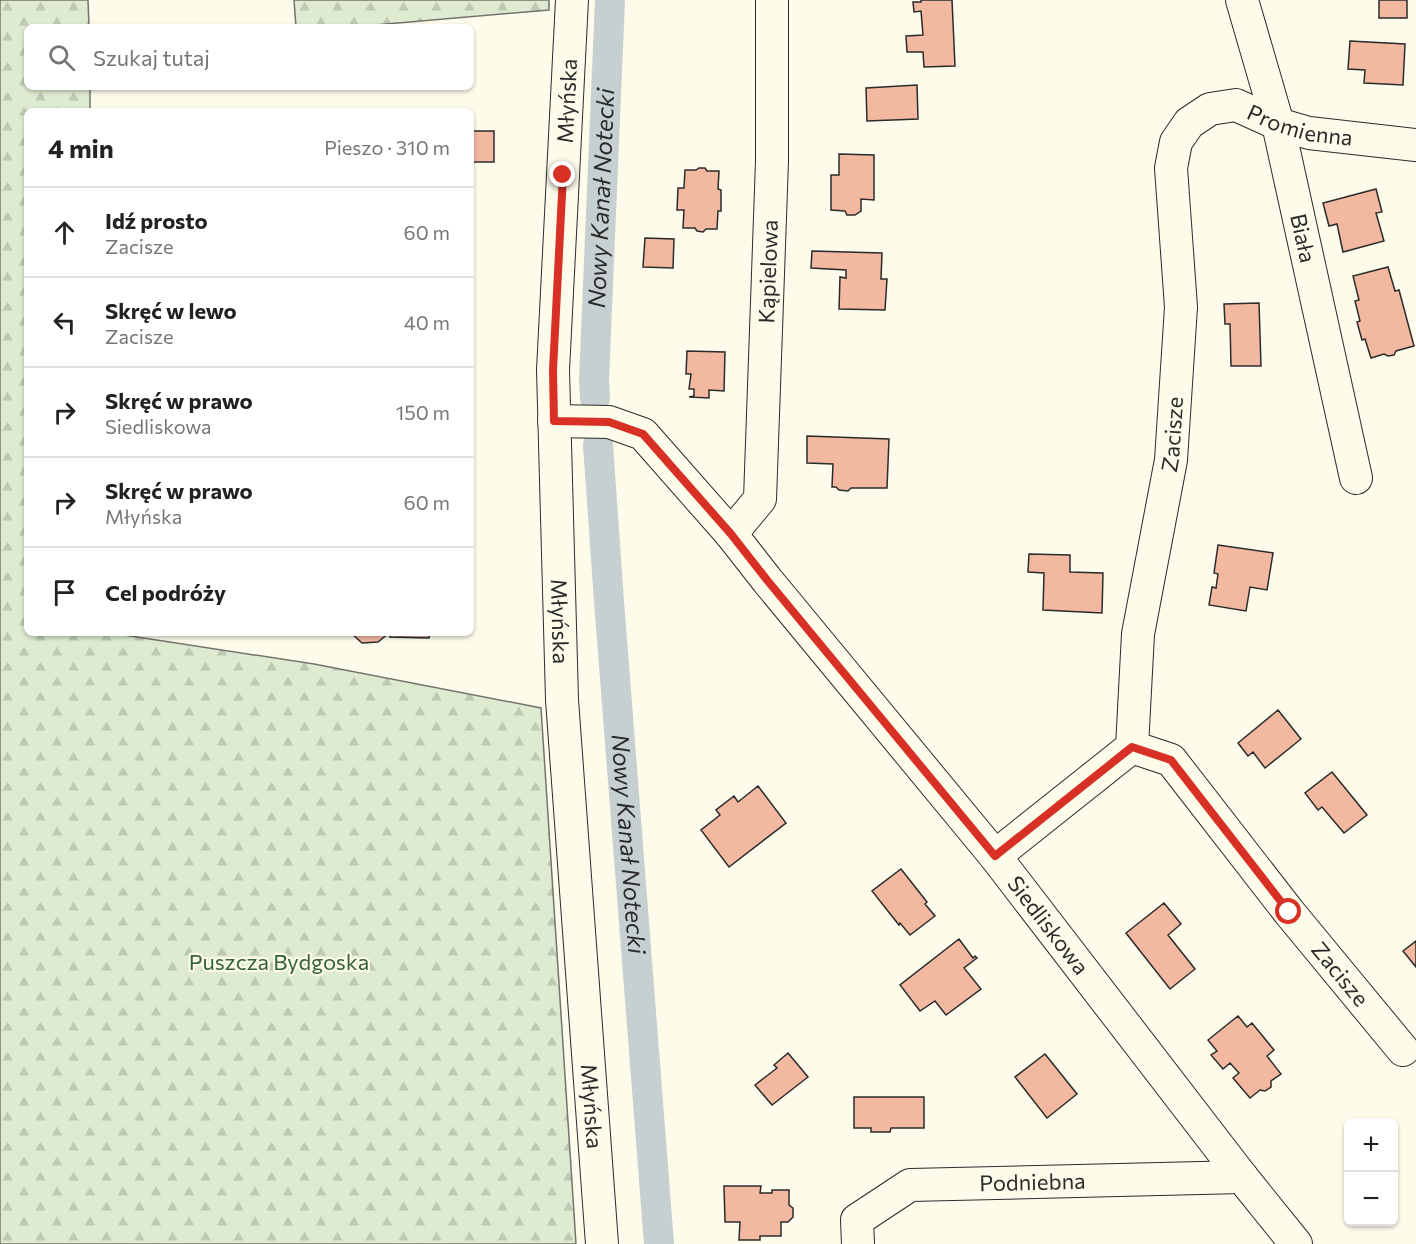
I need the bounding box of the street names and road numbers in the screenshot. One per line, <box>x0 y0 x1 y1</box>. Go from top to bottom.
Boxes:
street label: Młyńska <box>551 58 582 144</box>
street label: Promienna <box>1243 98 1354 151</box>
street label: Biała <box>1285 211 1322 265</box>
street label: Kąpielowa <box>752 219 783 324</box>
street label: Zacisze <box>1155 396 1188 474</box>
street label: Młyńska <box>546 579 575 664</box>
street label: Siedliskowa <box>1002 870 1095 980</box>
street label: Zacisze <box>1306 936 1375 1011</box>
street label: Młyńska <box>576 1063 609 1150</box>
street label: Podniebna <box>979 1167 1086 1196</box>

